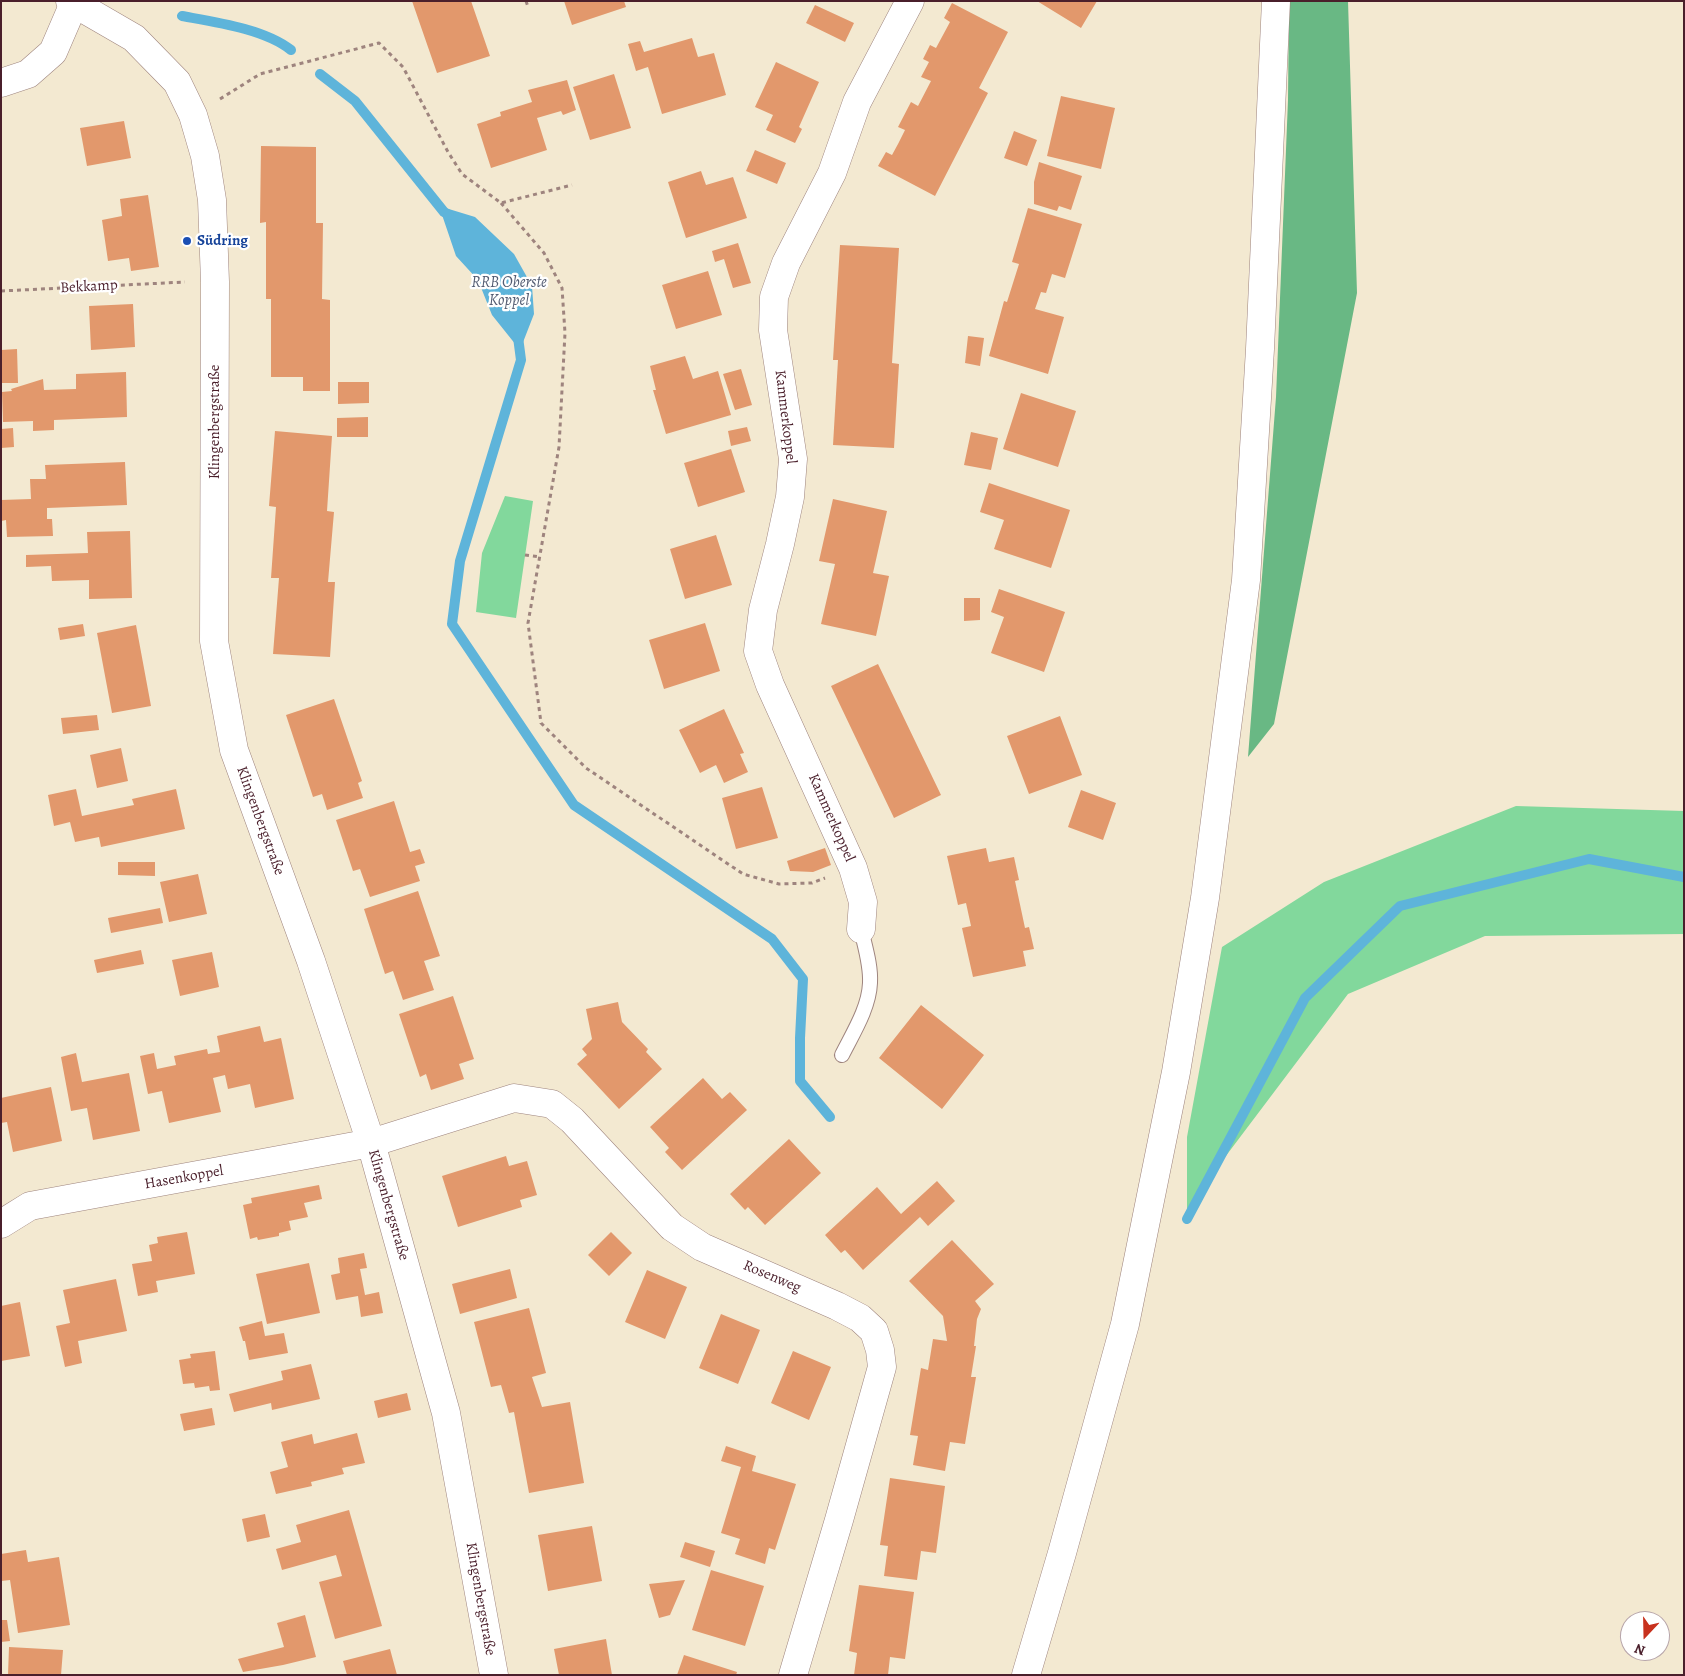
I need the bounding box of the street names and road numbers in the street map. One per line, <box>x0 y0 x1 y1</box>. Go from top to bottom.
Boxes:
street label: Bekkamp <box>60 277 118 297</box>
street label: Klingenbergstraße <box>206 365 224 479</box>
street label: Kammerkoppel <box>770 369 800 465</box>
street label: Klingenbergstraße <box>232 764 288 878</box>
street label: Kammerkoppel <box>804 771 858 865</box>
street label: Klingenbergstraße <box>364 1147 412 1263</box>
street label: Hasenkoppel <box>143 1162 225 1194</box>
street label: Rosenweg <box>740 1257 804 1297</box>
street label: Klingenbergstraße <box>461 1541 499 1657</box>

